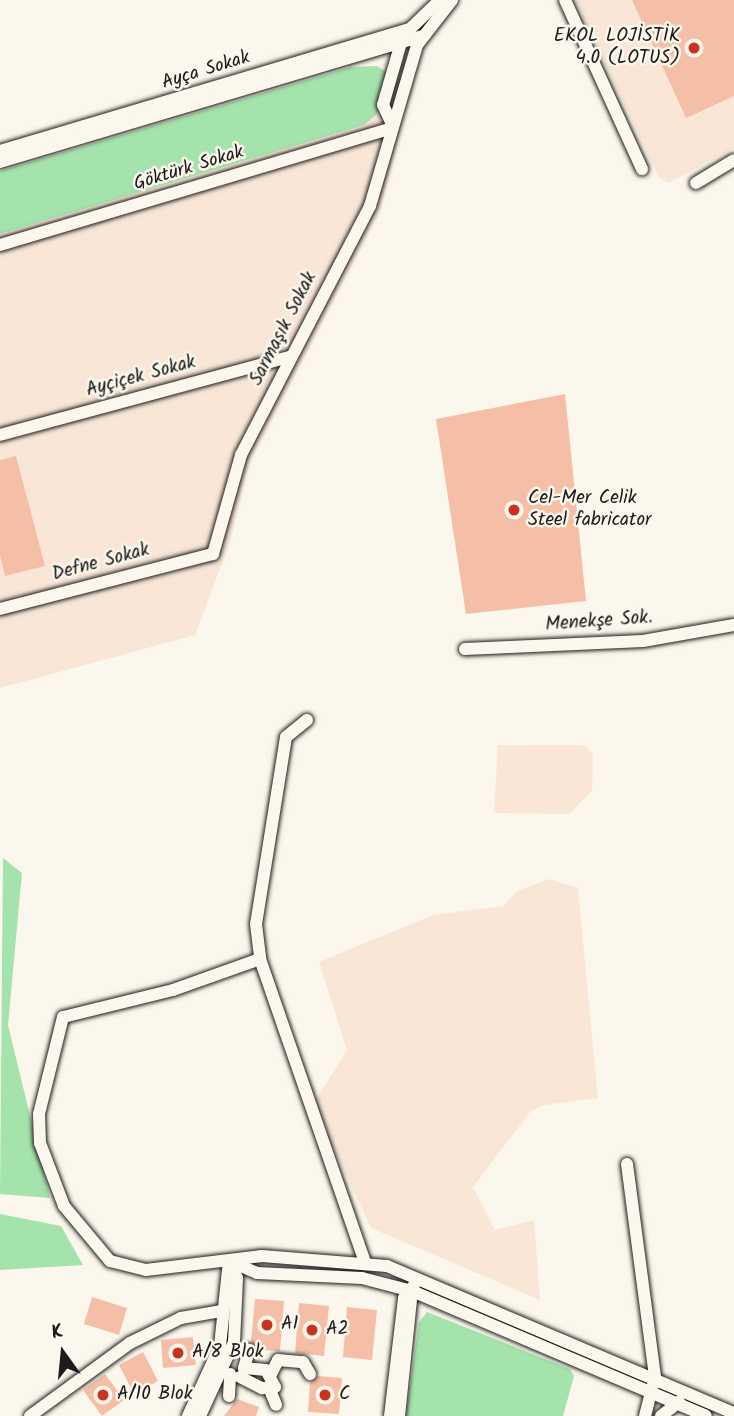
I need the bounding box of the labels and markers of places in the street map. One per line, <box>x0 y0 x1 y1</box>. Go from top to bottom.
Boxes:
place label: EKOL LOJİSTİK 4.0 (LOTUS) <box>554 26 680 70</box>
marker: EKOL LOJİSTİK 4.0 (LOTUS) <box>686 40 702 56</box>
place label: Cel-Mer Celik Steel fabricator <box>528 488 651 532</box>
marker: Cel-Mer Celik Steel fabricator <box>506 502 522 518</box>
place label: A1 <box>281 1314 299 1336</box>
marker: A1 <box>259 1317 275 1333</box>
place label: A2 <box>326 1319 349 1341</box>
marker: A2 <box>304 1322 320 1338</box>
place label: A/8 Blok <box>192 1342 264 1364</box>
marker: A/8 Blok <box>170 1345 186 1361</box>
place label: A/10 Blok <box>117 1384 193 1406</box>
place label: C <box>339 1384 350 1406</box>
marker: A/10 Blok <box>95 1387 111 1403</box>
marker: C <box>317 1387 333 1403</box>

